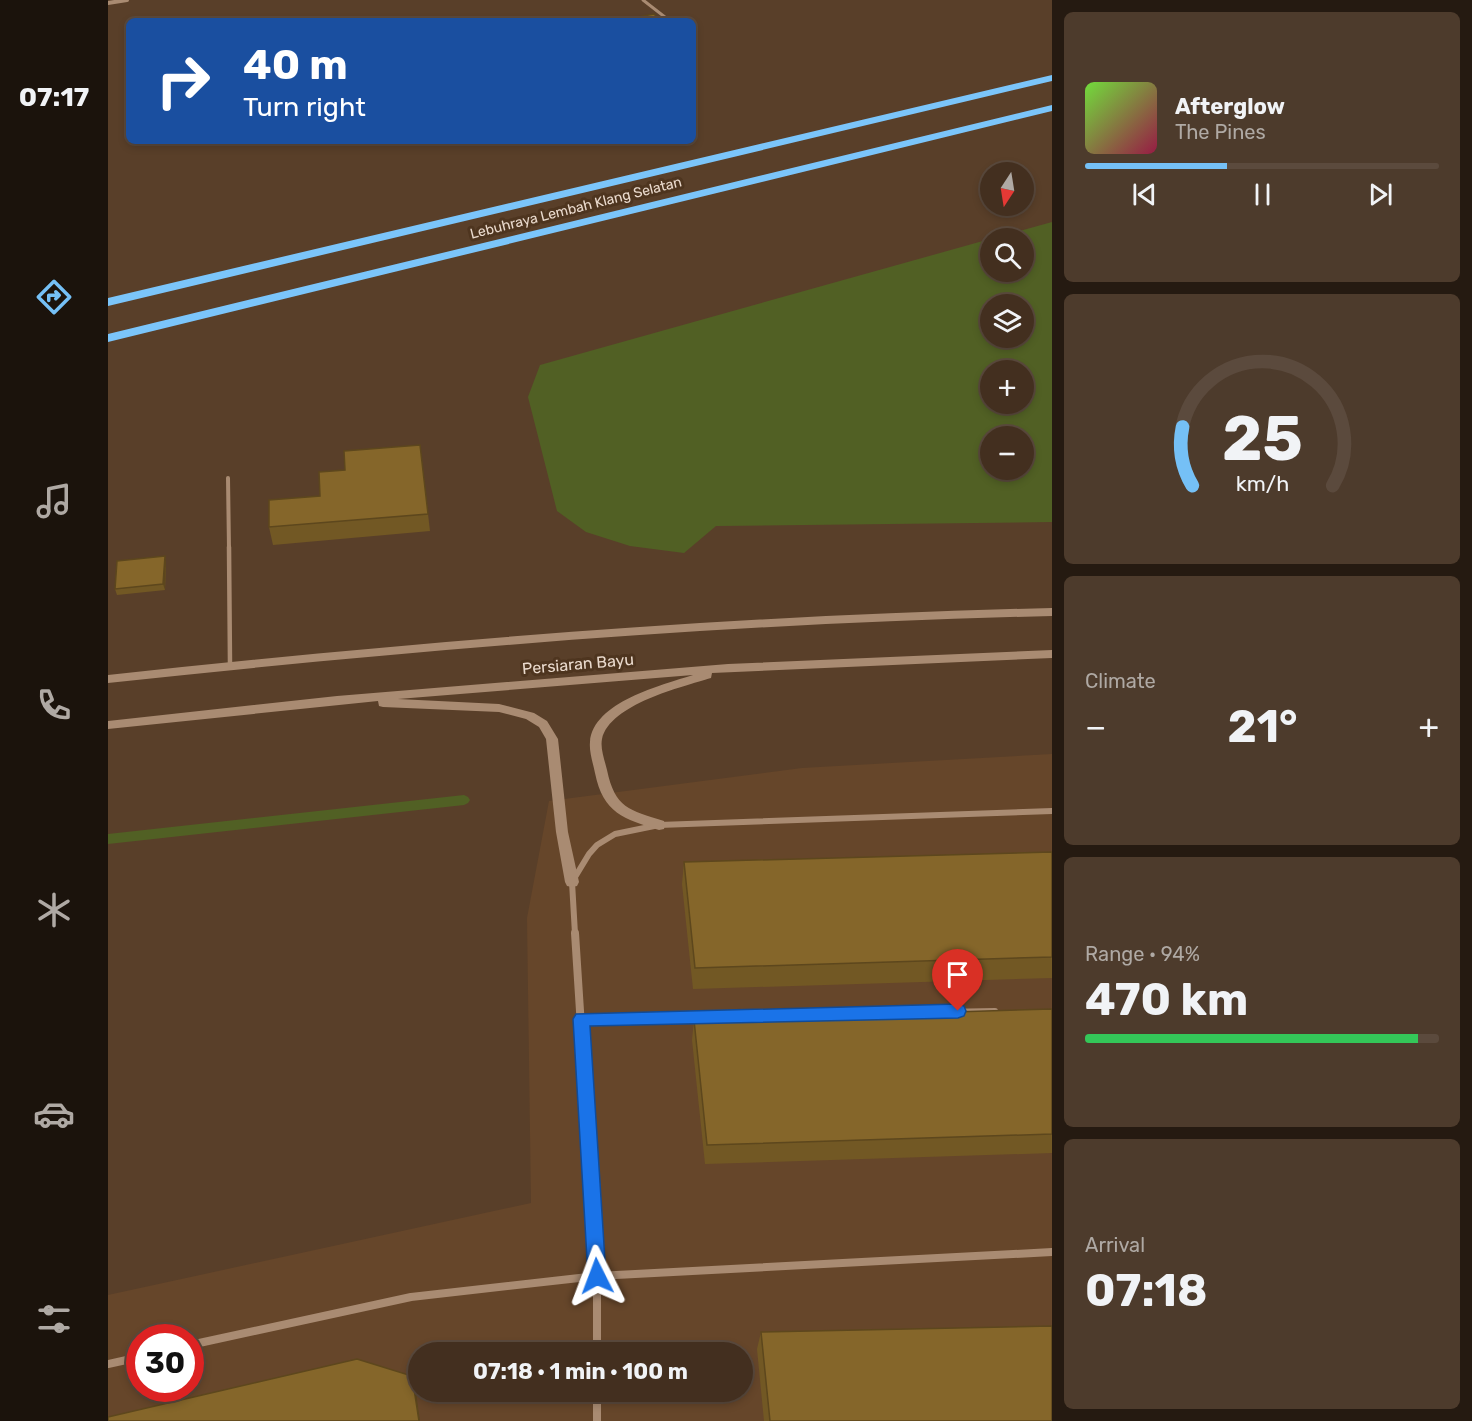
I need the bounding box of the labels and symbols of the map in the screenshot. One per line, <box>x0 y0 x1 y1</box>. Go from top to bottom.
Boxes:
north arrow <box>980 162 1034 216</box>
street label: Lebuhraya Lembah Klang Selatan <box>468 173 684 243</box>
street label: Persiaran Bayu <box>521 650 635 678</box>
pin <box>932 949 983 1011</box>
position arrow <box>565 1244 629 1308</box>
speed limit sign: 30 <box>126 1324 204 1402</box>

